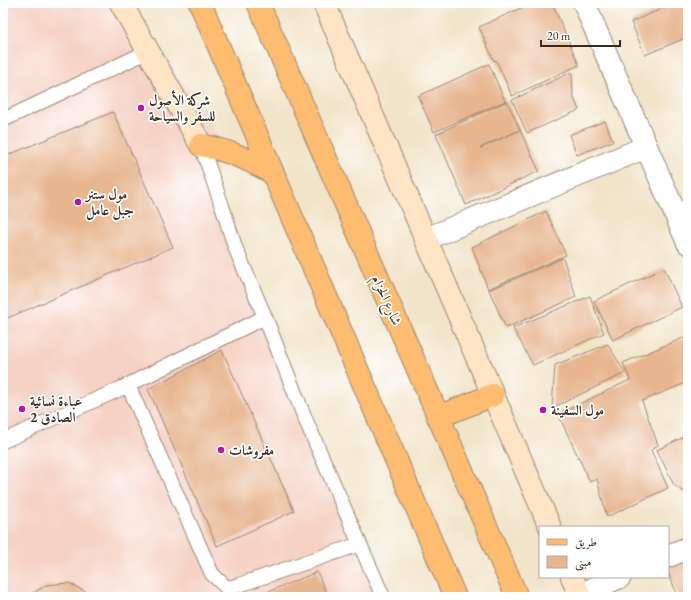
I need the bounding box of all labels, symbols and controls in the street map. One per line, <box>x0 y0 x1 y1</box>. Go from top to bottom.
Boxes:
scale bar <box>541 22 620 48</box>
text: 20 m <box>547 28 571 44</box>
place label: شركة الأصول للسفر والسياحة <box>149 90 215 126</box>
marker: شركة الأصول للسفر والسياحة <box>136 103 146 113</box>
place label: مول ستنر جبل عامل <box>84 185 134 220</box>
marker: مول ستنر جبل عامل <box>73 197 83 207</box>
street label: شارع الحزام <box>364 272 406 330</box>
place label: عباءة نسائية الصادق 2 <box>30 392 82 426</box>
place label: مول السفينة <box>551 401 604 419</box>
marker: عباءة نسائية الصادق 2 <box>17 404 27 414</box>
marker: مول السفينة <box>538 405 548 415</box>
place label: مفروشات <box>229 441 274 460</box>
marker: مفروشات <box>216 445 226 455</box>
legend <box>539 526 669 578</box>
text: طريق <box>575 534 597 550</box>
text: مبنى <box>575 554 591 571</box>

